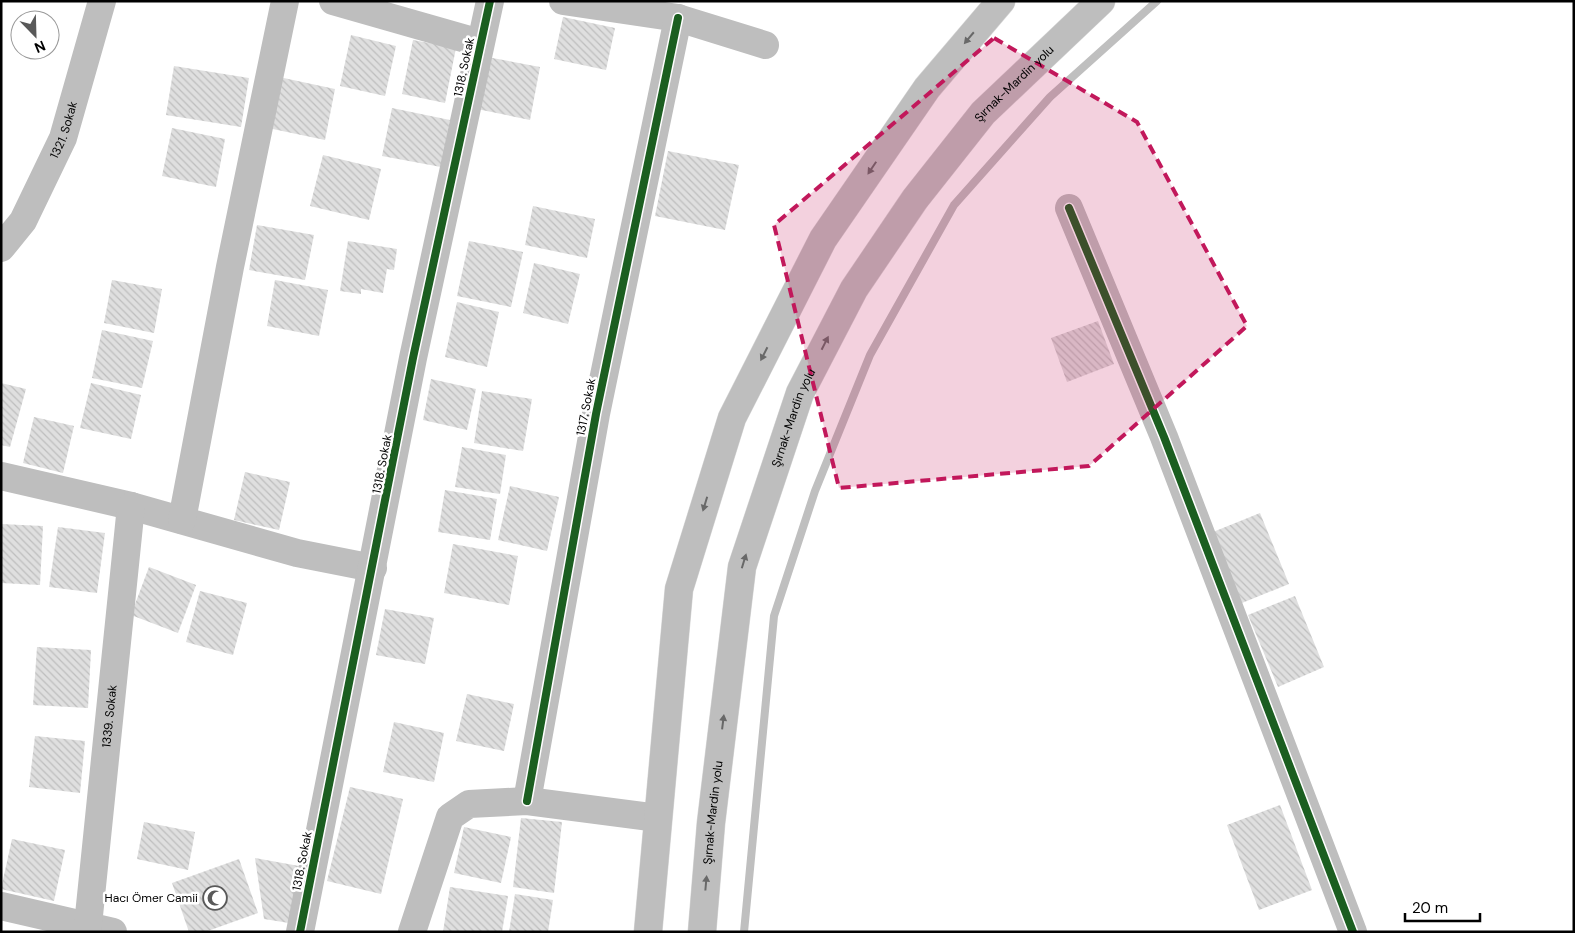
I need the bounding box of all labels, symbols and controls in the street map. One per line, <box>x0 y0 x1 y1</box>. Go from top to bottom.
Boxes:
north arrow <box>10 10 60 60</box>
one-way arrow <box>963 32 975 44</box>
street label: 1318. Sokak <box>450 36 478 98</box>
text: N <box>32 37 48 57</box>
street label: Şırnak-Mardin yolu <box>971 42 1057 125</box>
street label: 1321. Sokak <box>46 99 81 161</box>
one-way arrow <box>867 161 877 175</box>
one-way arrow <box>821 336 829 350</box>
one-way arrow <box>760 347 768 361</box>
street label: Şırnak-Mardin yolu <box>768 366 819 469</box>
street label: 1317. Sokak <box>573 377 599 437</box>
street label: 1318. Sokak <box>368 433 396 495</box>
one-way arrow <box>700 497 708 512</box>
one-way arrow <box>740 553 748 568</box>
street label: 1339. Sokak <box>98 684 121 748</box>
one-way arrow <box>719 713 727 729</box>
street label: Şırnak-Mardin yolu <box>700 760 727 865</box>
street label: 1318. Sokak <box>288 830 316 892</box>
one-way arrow <box>703 875 711 891</box>
mosque icon: Hacı Ömer Camii <box>202 885 228 911</box>
place label: Hacı Ömer Camii <box>105 890 198 906</box>
scale bar <box>1405 890 1480 922</box>
text: 20 m <box>1412 898 1448 918</box>

